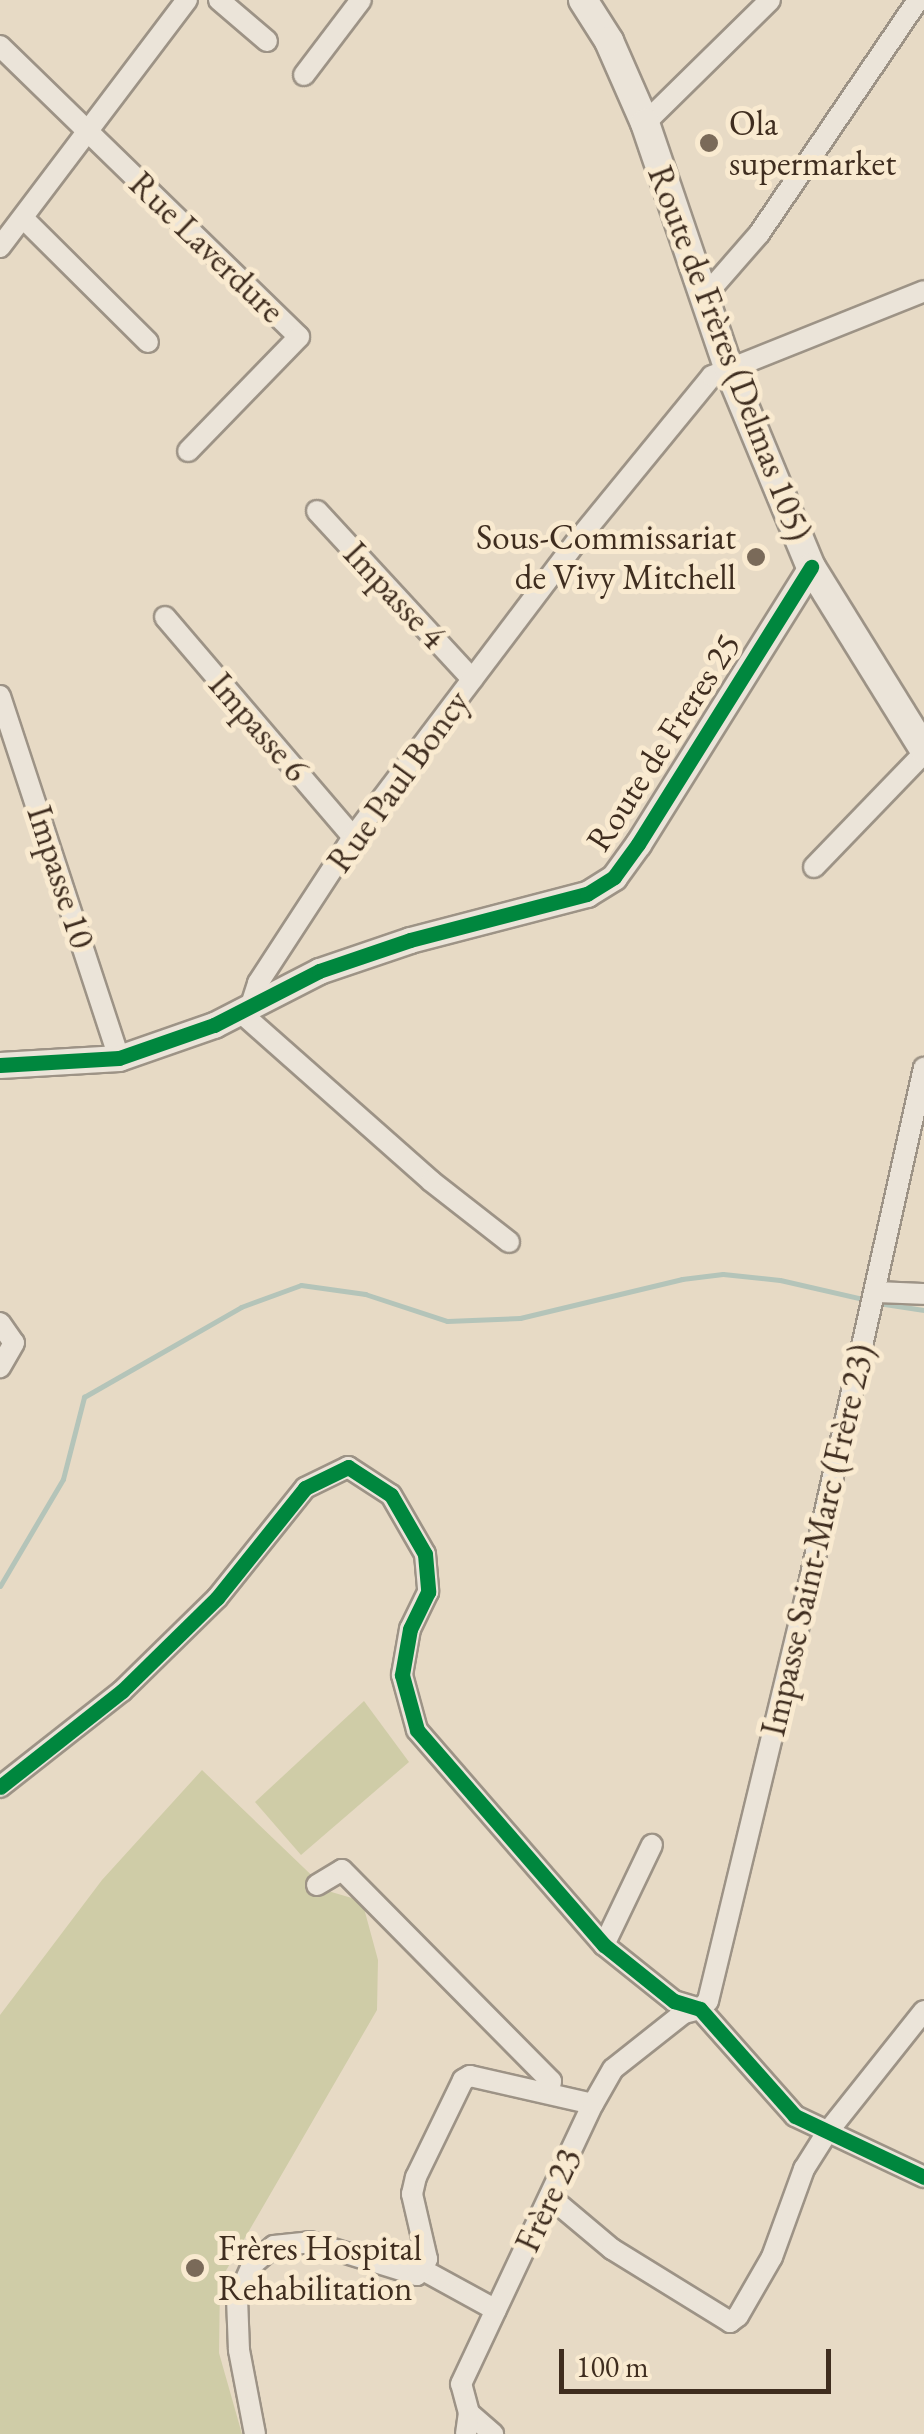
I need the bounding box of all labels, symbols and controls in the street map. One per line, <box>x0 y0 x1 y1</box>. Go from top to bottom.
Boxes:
place label: Ola supermarket <box>729 102 896 184</box>
marker: Ola supermarket <box>698 132 720 154</box>
street label: Route de Frères (Delmas 105) <box>639 160 821 546</box>
street label: Rue Laverdure <box>121 163 293 331</box>
place label: Sous-Commissariat de Vivy Mitchell <box>476 516 736 598</box>
street label: Impasse 4 <box>335 533 455 657</box>
marker: Sous-Commissariat de Vivy Mitchell <box>745 546 767 568</box>
street label: Route de Freres 25 <box>577 625 749 859</box>
street label: Impasse 6 <box>200 664 318 790</box>
street label: Rue Paul Boncy <box>318 682 478 880</box>
street label: Impasse 10 <box>18 800 104 954</box>
street label: Impasse Saint-Marc (Frère 23) <box>751 1340 883 1740</box>
street label: Frère 23 <box>506 2142 590 2258</box>
place label: Frères Hospital Rehabilitation <box>218 2227 422 2309</box>
marker: Frères Hospital Rehabilitation <box>182 2255 208 2281</box>
scale bar <box>564 2329 836 2391</box>
text: 100 m <box>576 2347 649 2386</box>

